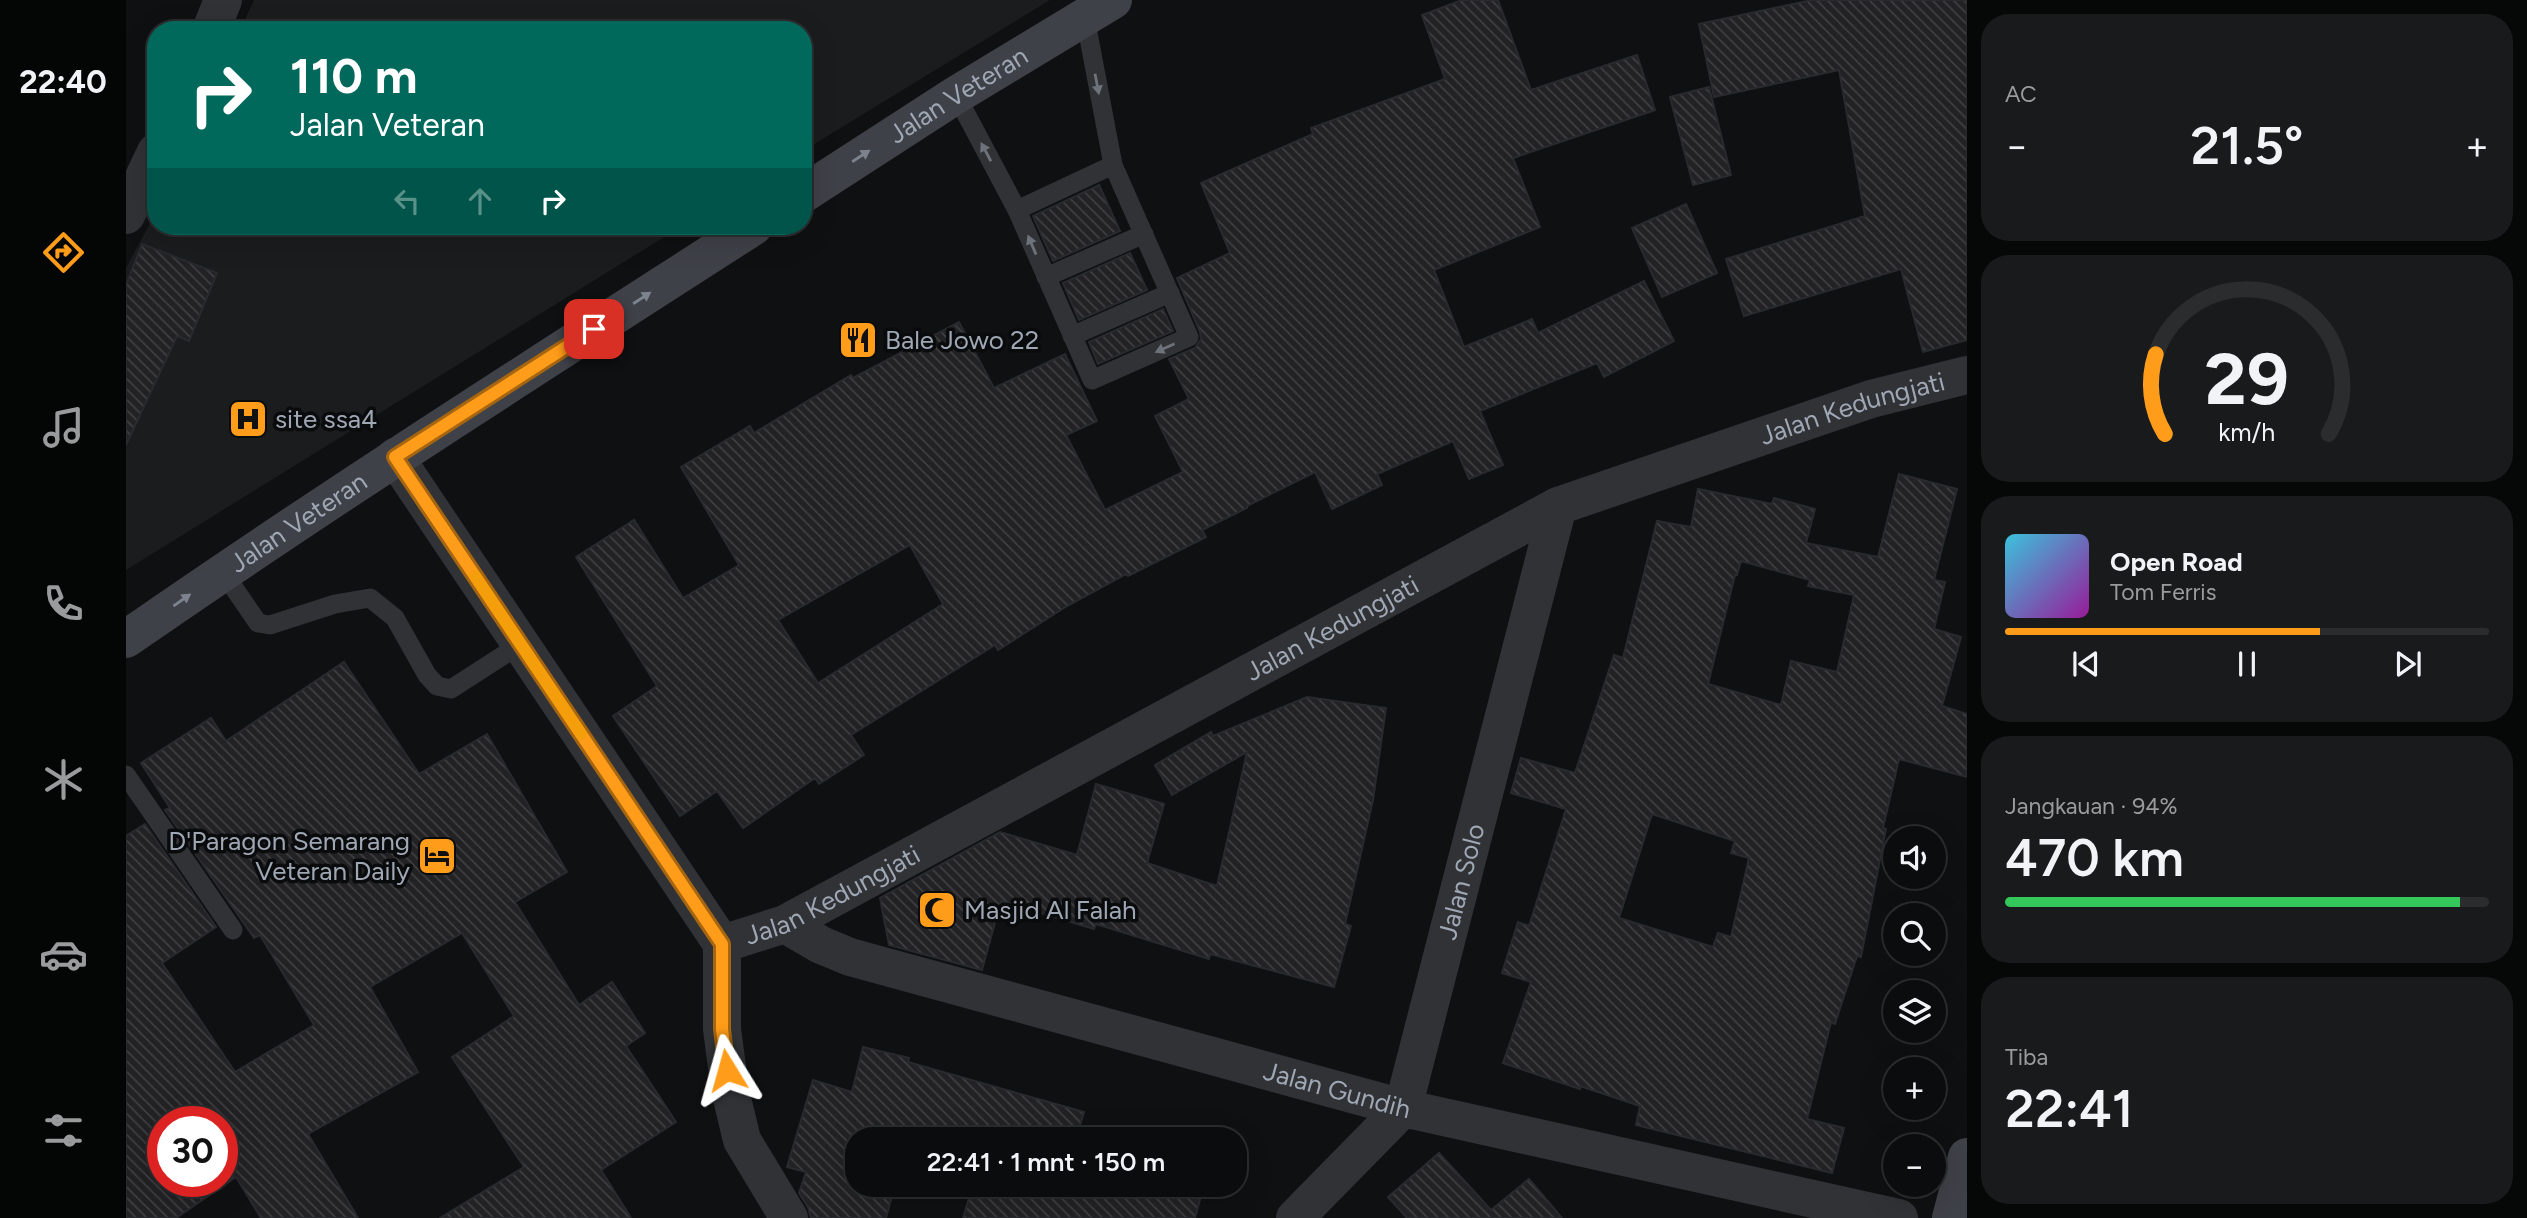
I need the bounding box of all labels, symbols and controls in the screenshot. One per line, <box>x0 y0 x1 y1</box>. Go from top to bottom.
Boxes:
street label: Jalan Veteran <box>882 39 1034 150</box>
text: 110 m <box>290 46 418 105</box>
icon: right <box>175 49 266 140</box>
text: 22:40 <box>19 63 107 101</box>
one-way arrow <box>1092 73 1103 95</box>
text: AC <box>2005 80 2037 108</box>
text: Jalan Veteran <box>290 106 485 144</box>
text: 21.5° <box>2190 115 2304 177</box>
text: − <box>2005 123 2029 169</box>
text: + <box>2465 123 2489 169</box>
one-way arrow <box>981 142 992 162</box>
one-way arrow <box>851 150 870 163</box>
icon: left <box>388 182 426 220</box>
icon: ahead <box>461 182 499 220</box>
icon: right <box>534 182 572 220</box>
icon: directions <box>39 228 88 277</box>
one-way arrow <box>1026 234 1037 255</box>
one-way arrow <box>633 292 652 305</box>
pin <box>564 299 624 359</box>
icon: arrive <box>575 310 613 348</box>
restaurant icon: Bale Jowo 22 <box>837 319 879 361</box>
place label: Bale Jowo 22 <box>885 324 1039 356</box>
text: 29 <box>2205 336 2289 423</box>
one-way arrow <box>1154 343 1175 354</box>
street label: Jalan Kedungjati <box>1755 365 1948 452</box>
hospital icon: site ssa4 <box>227 398 269 440</box>
icon: music <box>39 403 88 452</box>
place label: site ssa4 <box>275 403 377 435</box>
text: km/h <box>2218 417 2276 447</box>
street label: Jalan Veteran <box>223 465 373 579</box>
text: Open Road <box>2110 546 2243 578</box>
street label: Jalan Kedungjati <box>1240 568 1424 688</box>
text: Tom Ferris <box>2110 578 2216 606</box>
icon: phone <box>39 579 88 628</box>
one-way arrow <box>173 593 191 607</box>
icon: previous <box>2067 645 2105 683</box>
icon: pause <box>2228 645 2266 683</box>
icon: next <box>2389 645 2427 683</box>
icon: climate <box>39 755 88 804</box>
text: Jangkauan · 94% <box>2005 792 2178 820</box>
street label: Jalan Solo <box>1431 820 1492 943</box>
place label: D'Paragon Semarang Veteran Daily <box>168 825 410 887</box>
map controls <box>1883 826 1946 1197</box>
button: sound <box>1883 826 1946 889</box>
text: 470 km <box>2005 827 2184 889</box>
hotel icon: D'Paragon Semarang Veteran Daily <box>416 835 458 877</box>
street label: Jalan Kedungjati <box>741 838 925 952</box>
mosque icon: Masjid Al Falah <box>916 889 958 931</box>
place label: Masjid Al Falah <box>964 894 1137 926</box>
button: search <box>1883 903 1946 966</box>
icon: car <box>39 930 88 979</box>
button: layers <box>1883 980 1946 1043</box>
position arrow <box>690 1033 764 1107</box>
text: Tiba <box>2005 1043 2048 1071</box>
street label: Jalan Gundih <box>1260 1055 1414 1125</box>
button: + <box>1883 1057 1946 1120</box>
text: 22:41 <box>2005 1078 2134 1140</box>
icon: filters <box>39 1106 88 1155</box>
speed limit sign: 30 <box>147 1106 238 1197</box>
button: − <box>1883 1134 1946 1197</box>
text: 22:41 · 1 mnt · 150 m <box>927 1146 1165 1178</box>

